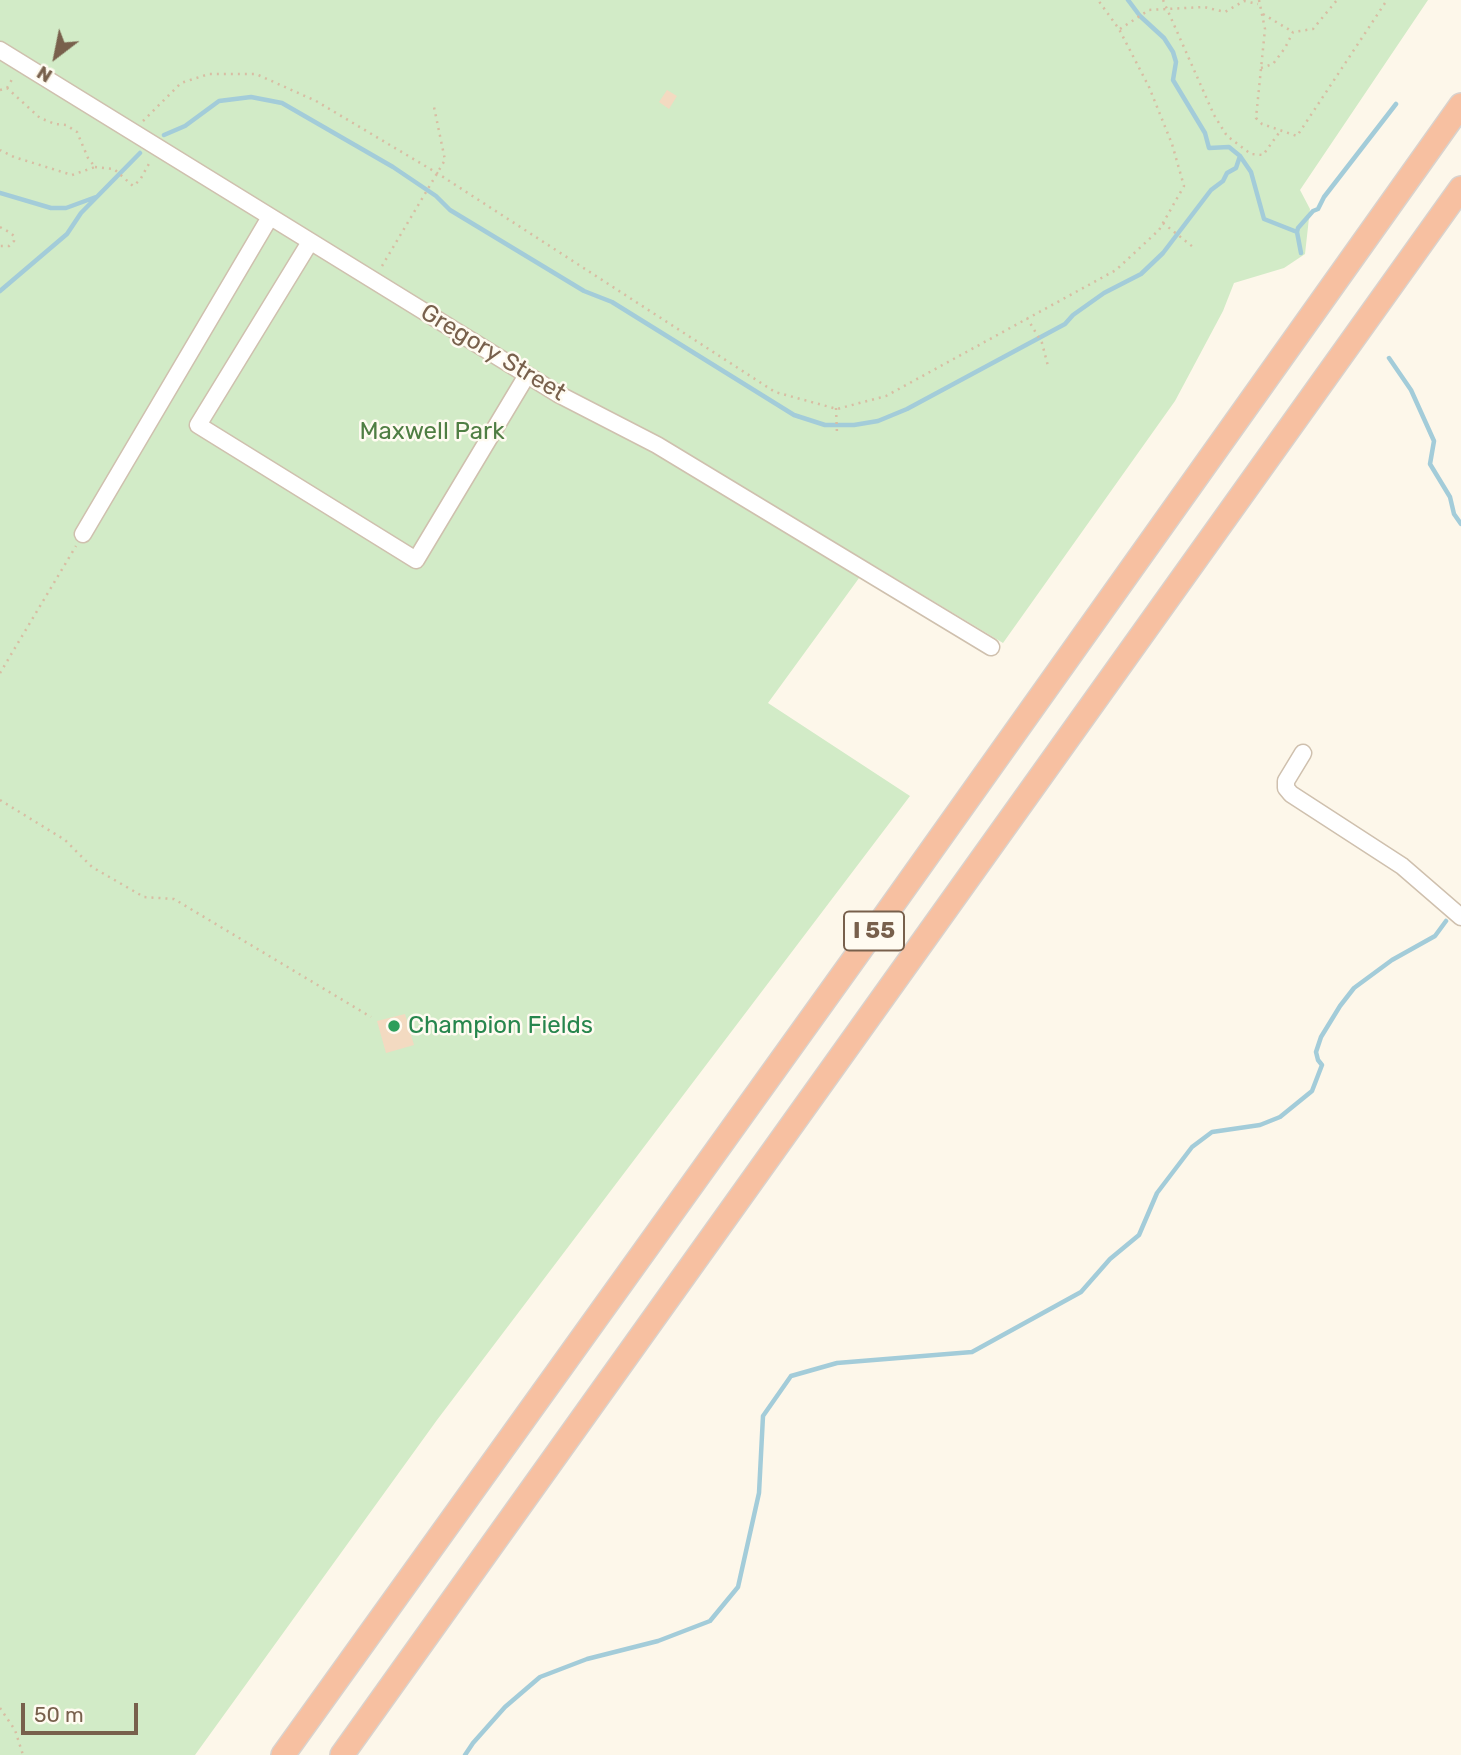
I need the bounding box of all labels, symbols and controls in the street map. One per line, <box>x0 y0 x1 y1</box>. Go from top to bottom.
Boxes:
north arrow <box>21 21 91 91</box>
text: N <box>33 61 57 88</box>
street label: Gregory Street <box>415 298 571 408</box>
park label: Maxwell Park <box>359 418 505 446</box>
road number: I 55 <box>844 912 904 950</box>
place label: Champion Fields <box>408 1012 593 1040</box>
marker: Champion Fields <box>386 1018 402 1034</box>
scale bar <box>24 1688 142 1732</box>
text: 50 m <box>34 1702 84 1727</box>

